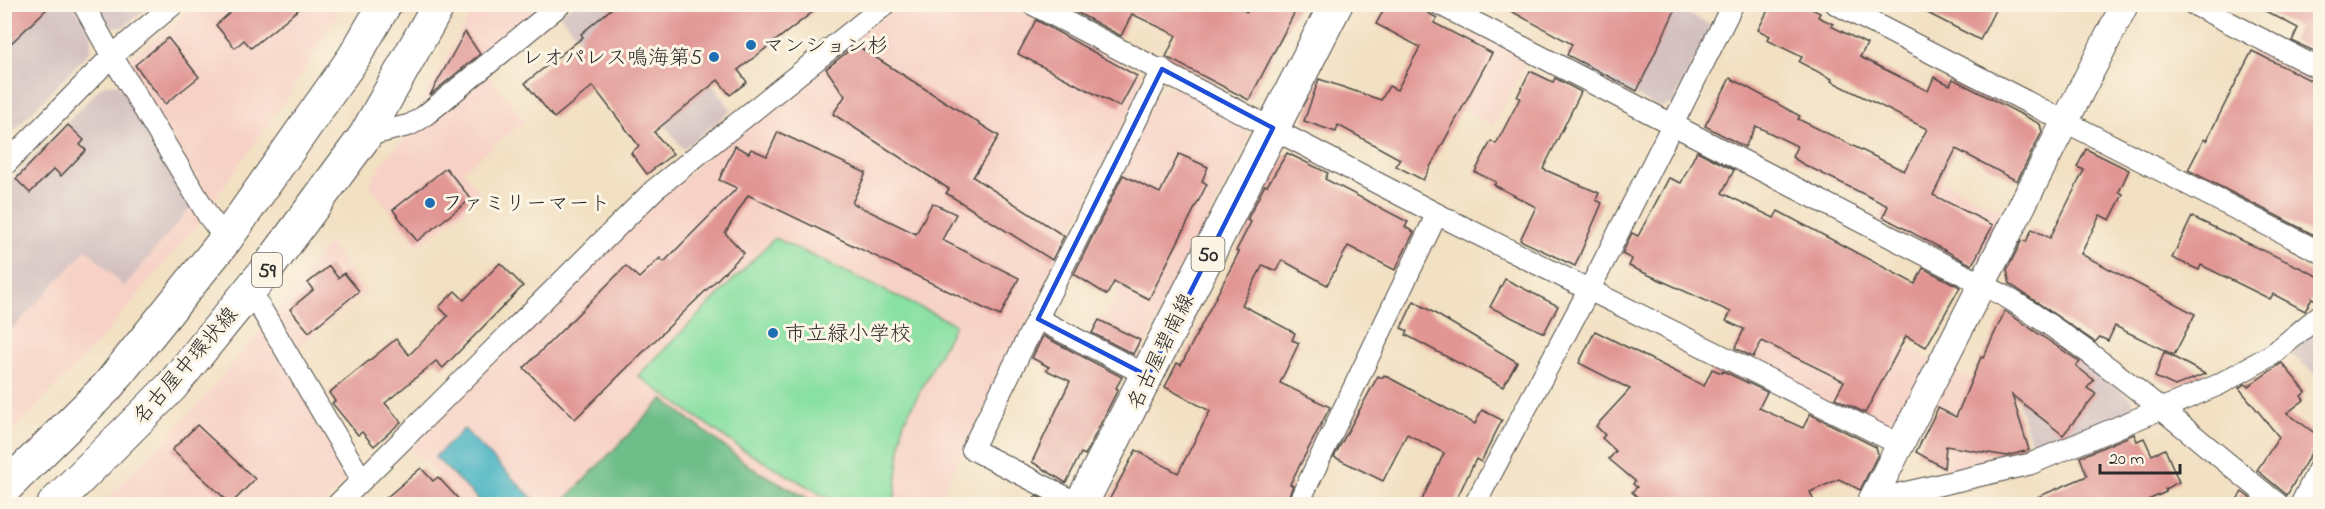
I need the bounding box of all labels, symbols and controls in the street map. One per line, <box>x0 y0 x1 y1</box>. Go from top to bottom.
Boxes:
place label: マンション杉 <box>763 32 888 62</box>
marker: マンション杉 <box>744 38 758 52</box>
place label: レオパレス鳴海第5 <box>522 44 702 74</box>
marker: レオパレス鳴海第5 <box>707 50 721 64</box>
place label: ファミリーマート <box>442 190 610 220</box>
marker: ファミリーマート <box>423 196 437 210</box>
road number: 50 <box>1192 237 1224 271</box>
road number: 59 <box>252 253 282 287</box>
street label: 名古屋碧南線 <box>1121 289 1203 415</box>
street label: 名古屋中環状線 <box>127 301 246 432</box>
place label: 市立緑小学校 <box>785 320 911 350</box>
marker: 市立緑小学校 <box>766 326 780 340</box>
scale bar <box>2100 437 2180 475</box>
text: 20 m <box>2109 447 2144 473</box>

